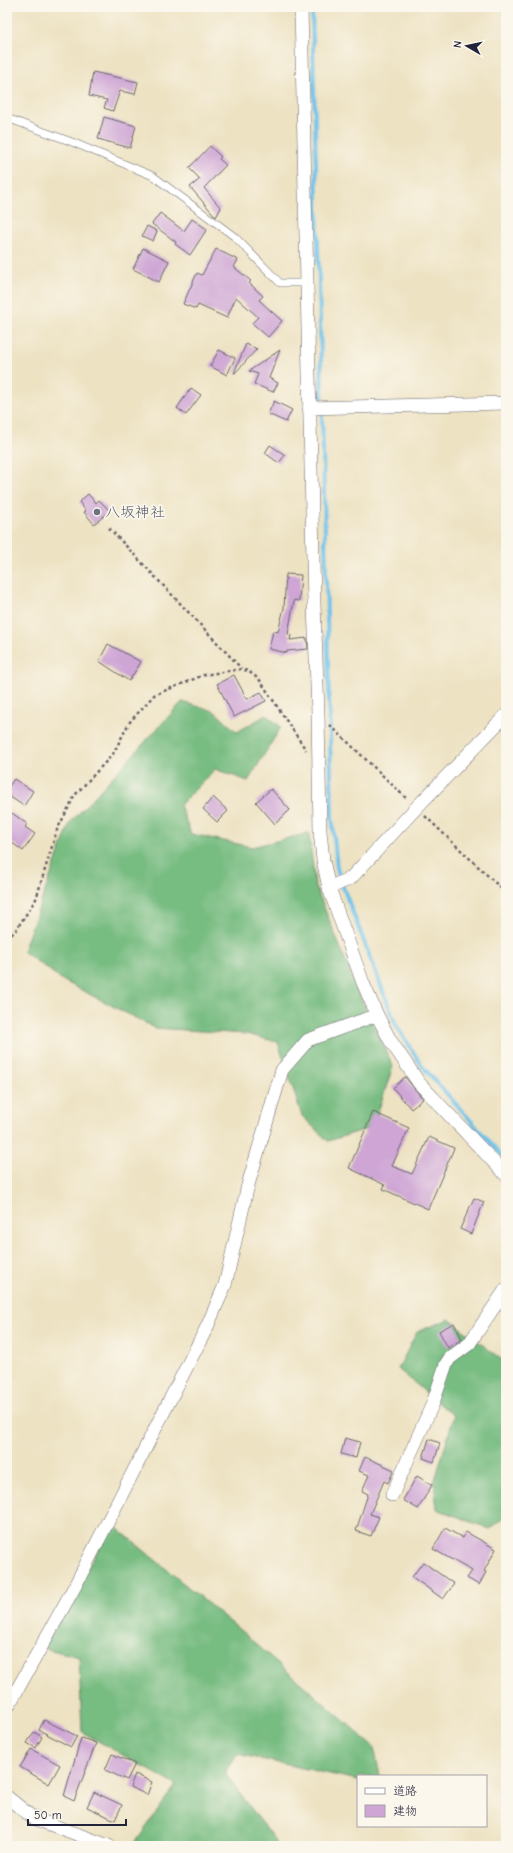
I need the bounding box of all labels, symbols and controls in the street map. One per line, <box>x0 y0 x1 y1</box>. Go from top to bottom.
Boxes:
north arrow <box>447 26 487 66</box>
text: N <box>451 40 465 49</box>
place label: 八坂神社 <box>105 503 165 521</box>
marker: 八坂神社 <box>92 507 102 517</box>
legend <box>357 1775 487 1827</box>
text: 道路 <box>393 1784 417 1798</box>
scale bar <box>28 1801 126 1827</box>
text: 建物 <box>393 1804 417 1818</box>
text: 50 m <box>34 1808 62 1822</box>

